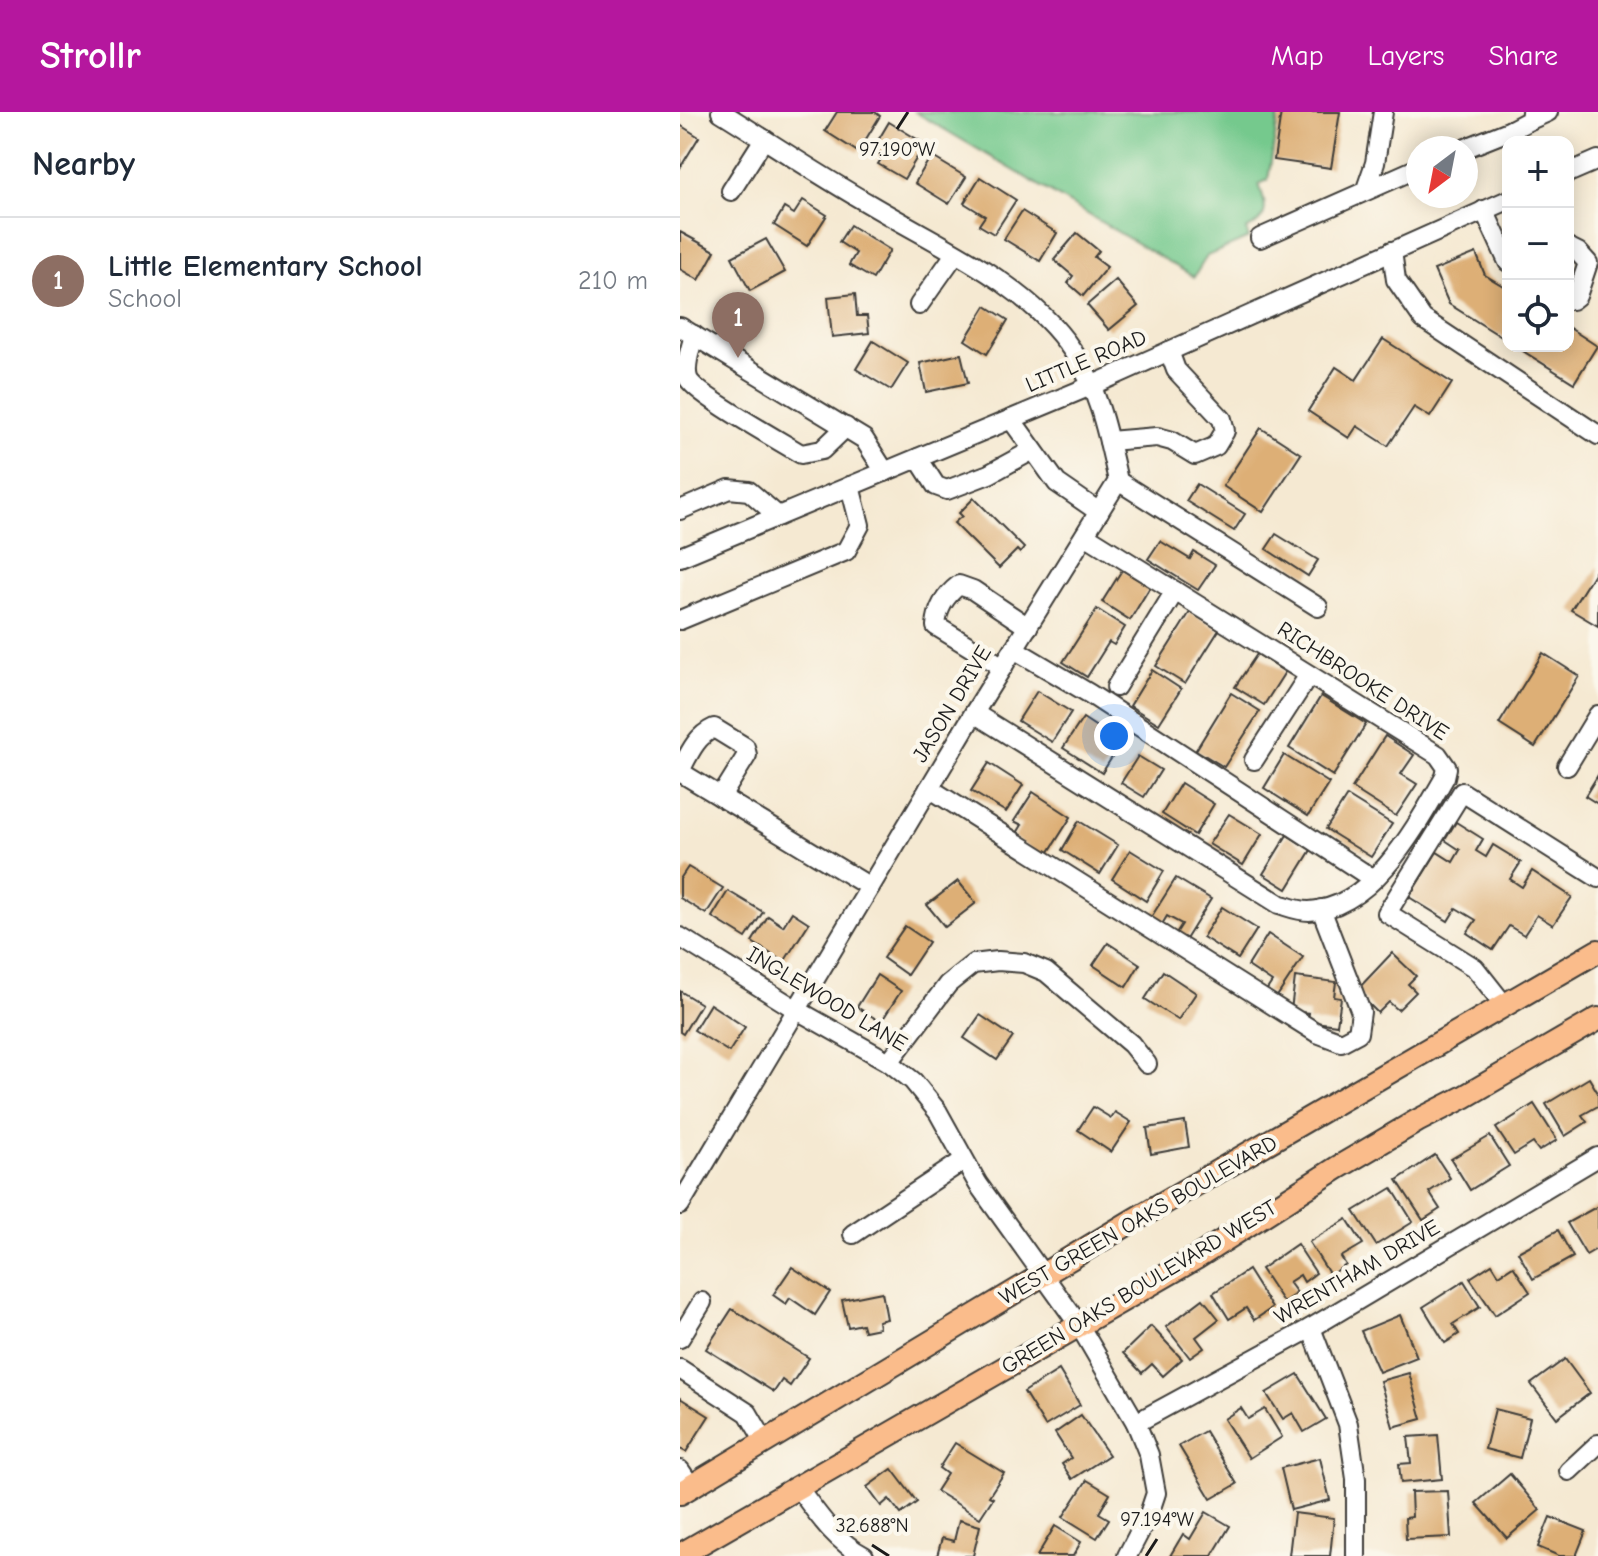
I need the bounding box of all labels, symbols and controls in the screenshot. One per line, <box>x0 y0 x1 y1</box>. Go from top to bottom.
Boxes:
text: Strollr <box>40 34 141 78</box>
text: Map <box>1271 40 1324 72</box>
text: Layers <box>1368 40 1444 72</box>
text: Share <box>1488 40 1558 72</box>
north arrow <box>1406 136 1478 208</box>
map controls <box>1502 136 1574 352</box>
button: + <box>1502 136 1574 208</box>
text: 97.190°W <box>859 138 936 161</box>
text: Nearby <box>32 144 135 184</box>
button: − <box>1502 208 1574 280</box>
text: Little Elementary School <box>108 249 423 284</box>
text: 1 <box>53 266 63 296</box>
text: 210 m <box>578 266 648 296</box>
button: locate <box>1502 280 1574 352</box>
text: School <box>108 284 182 314</box>
pin: 1 <box>712 292 764 358</box>
street label: LITTLE ROAD <box>1022 324 1150 398</box>
street label: RICHBROOKE DRIVE <box>1272 616 1454 746</box>
street label: JASON DRIVE <box>907 641 997 767</box>
your location <box>1094 716 1134 756</box>
street label: INGLEWOOD LANE <box>742 941 912 1057</box>
street label: WEST GREEN OAKS BOULEVARD <box>994 1130 1282 1310</box>
street label: GREEN OAKS BOULEVARD WEST <box>997 1194 1282 1380</box>
street label: WRENTHAM DRIVE <box>1270 1214 1444 1330</box>
text: 97.194°W <box>1120 1508 1194 1531</box>
text: 32.688°N <box>835 1514 909 1537</box>

